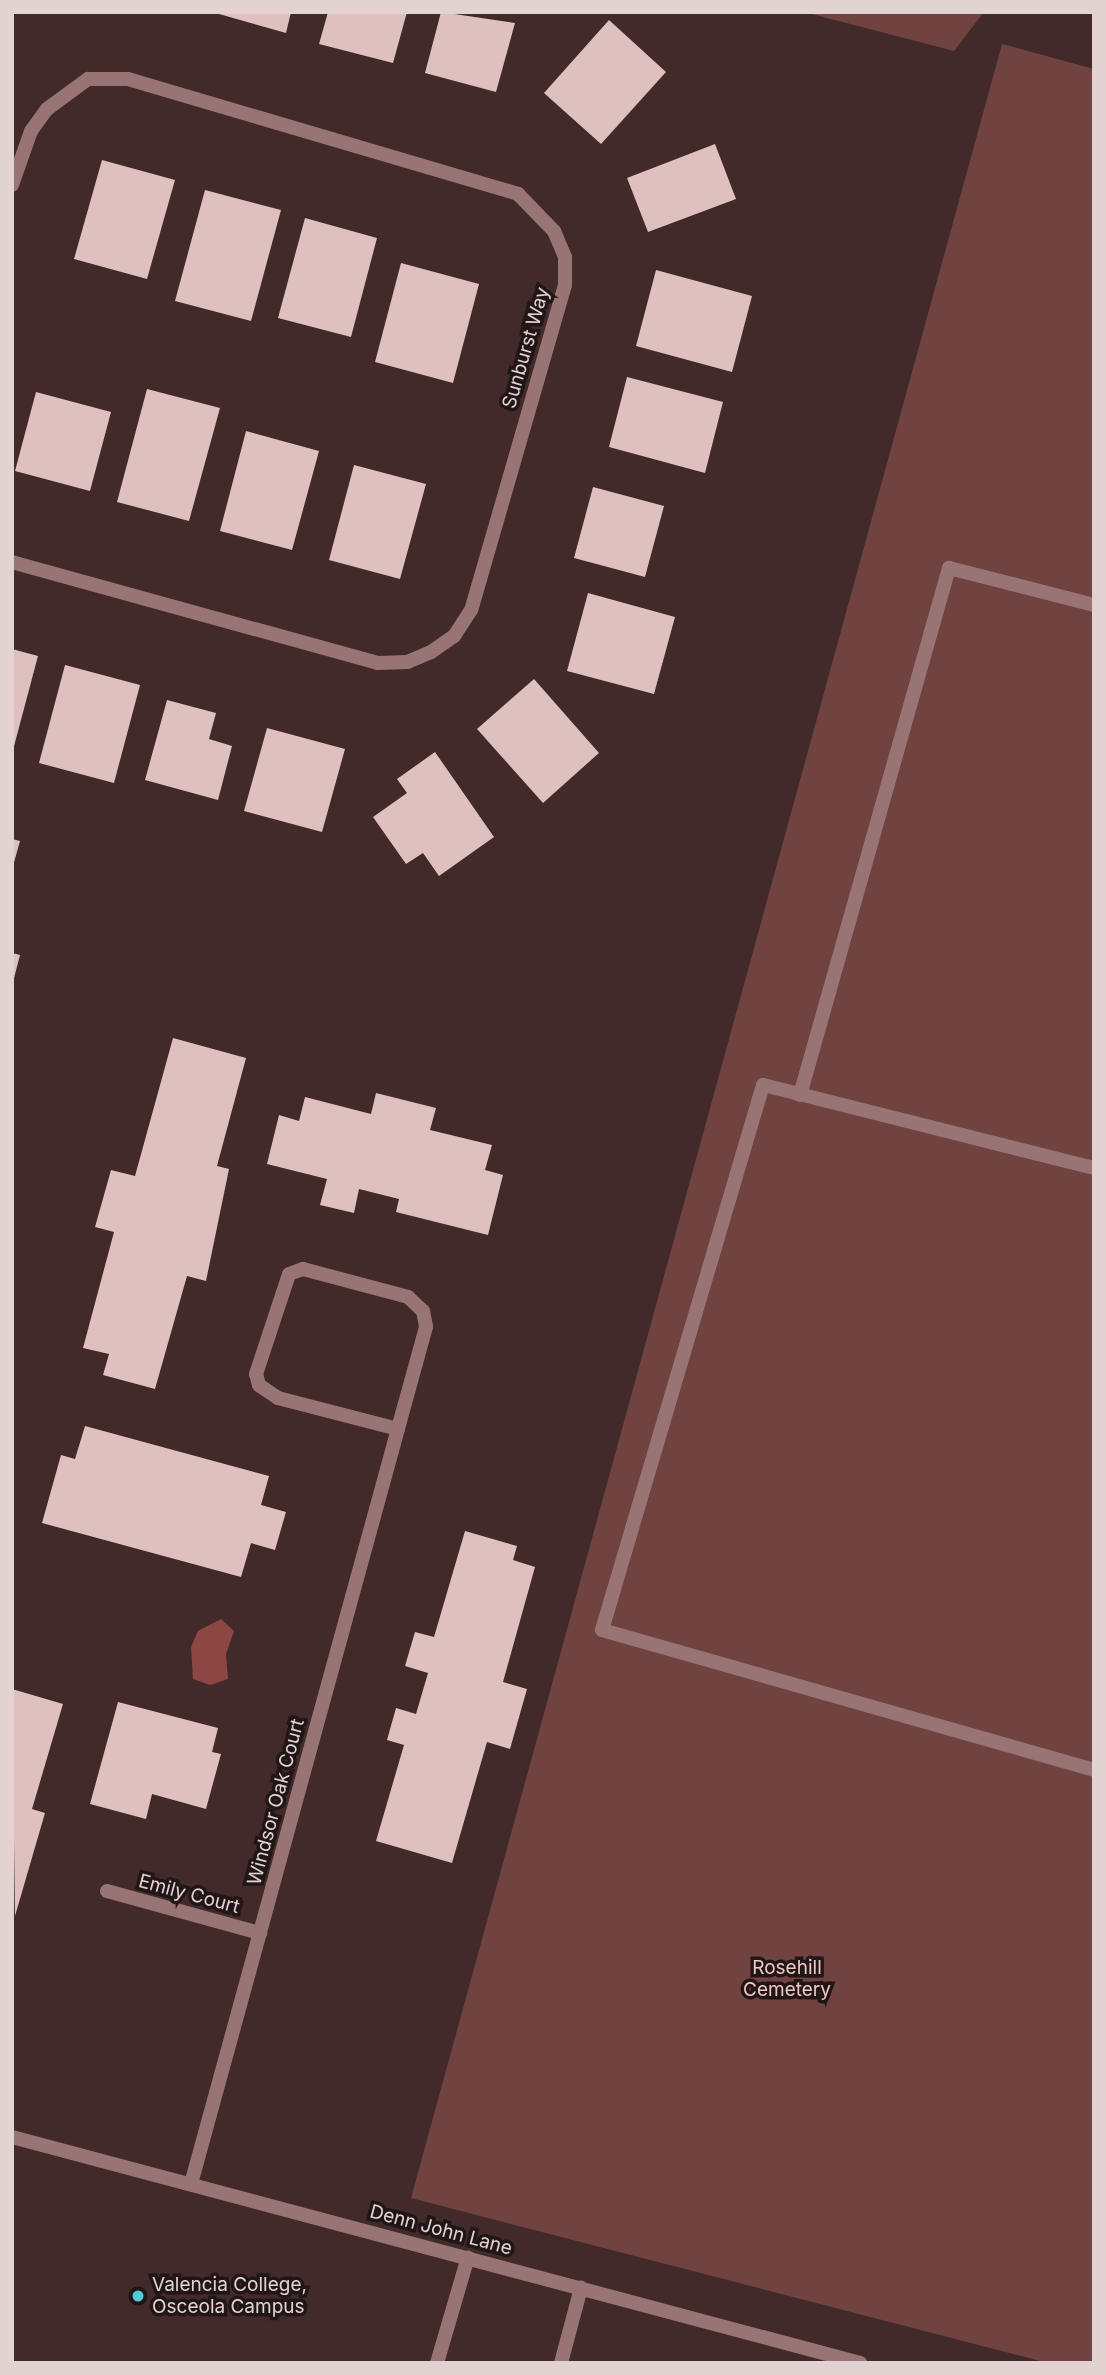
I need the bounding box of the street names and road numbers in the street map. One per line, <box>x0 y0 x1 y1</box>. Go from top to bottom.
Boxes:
street label: Sunburst Way <box>498 285 554 411</box>
street label: Windsor Oak Court <box>243 1716 309 1888</box>
street label: Emily Court <box>136 1870 242 1918</box>
street label: Denn John Lane <box>367 2200 515 2260</box>

